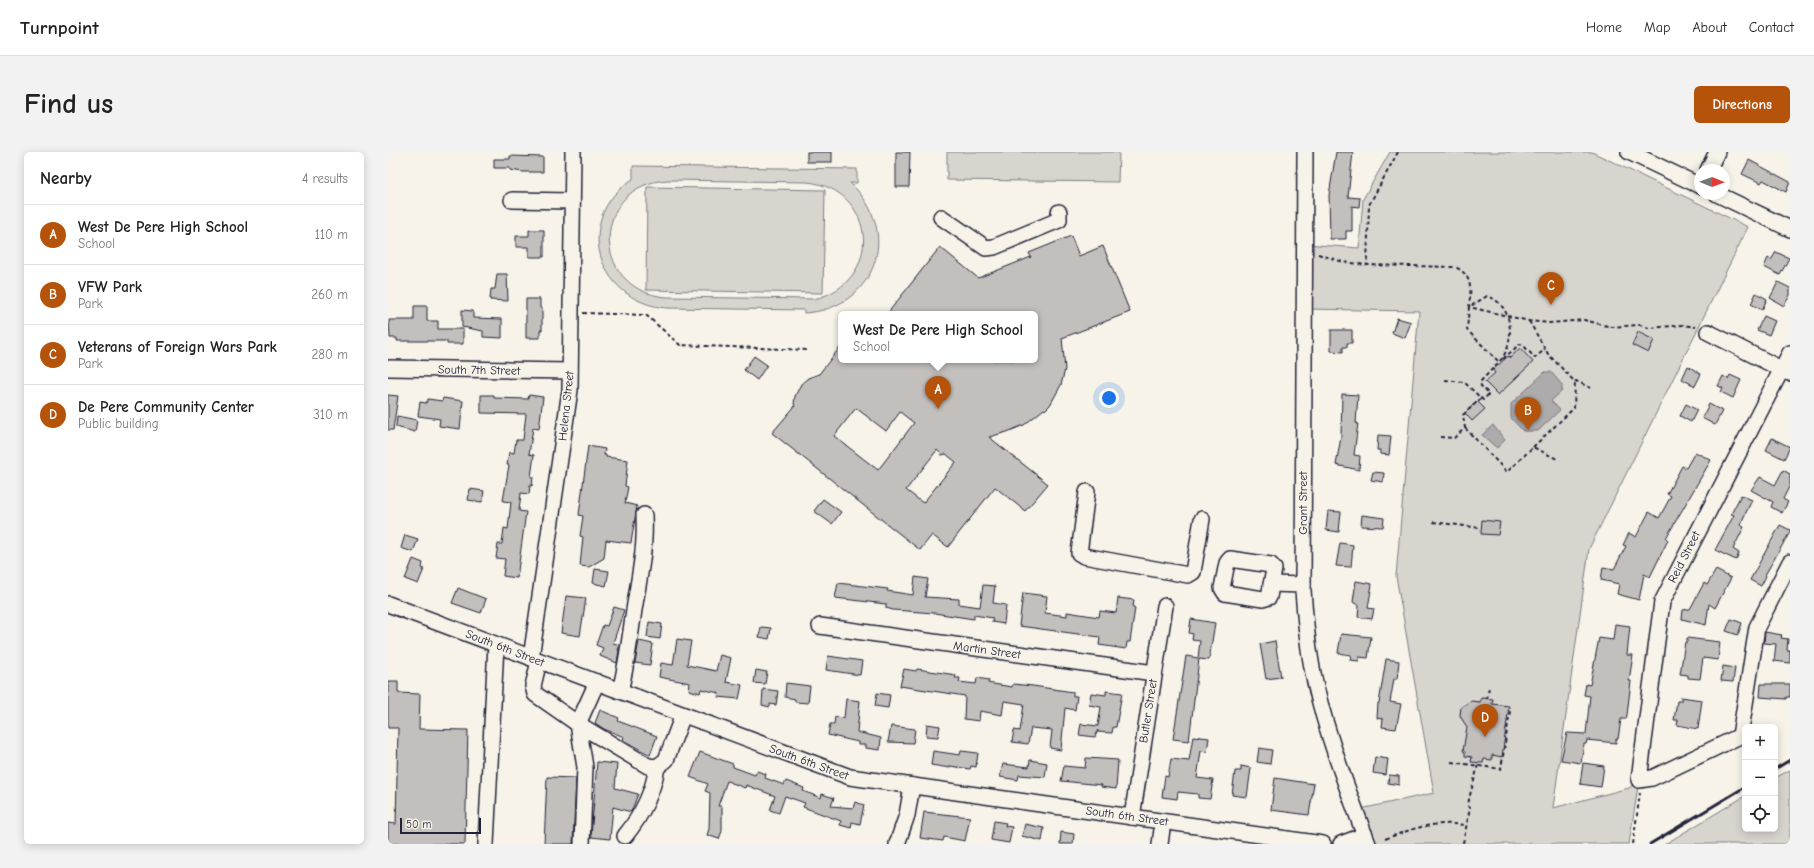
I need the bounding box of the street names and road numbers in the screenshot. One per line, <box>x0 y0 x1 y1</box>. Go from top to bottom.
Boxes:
street label: South 7th Street <box>438 362 521 378</box>
street label: Helena Street <box>555 370 577 442</box>
street label: Grant Street <box>1296 471 1310 535</box>
street label: Reid Street <box>1665 528 1703 585</box>
street label: South 6th Street <box>464 627 547 670</box>
street label: Martin Street <box>952 638 1022 662</box>
street label: Butler Street <box>1136 678 1160 744</box>
street label: South 6th Street <box>767 741 851 783</box>
street label: South 6th Street <box>1085 803 1170 829</box>

